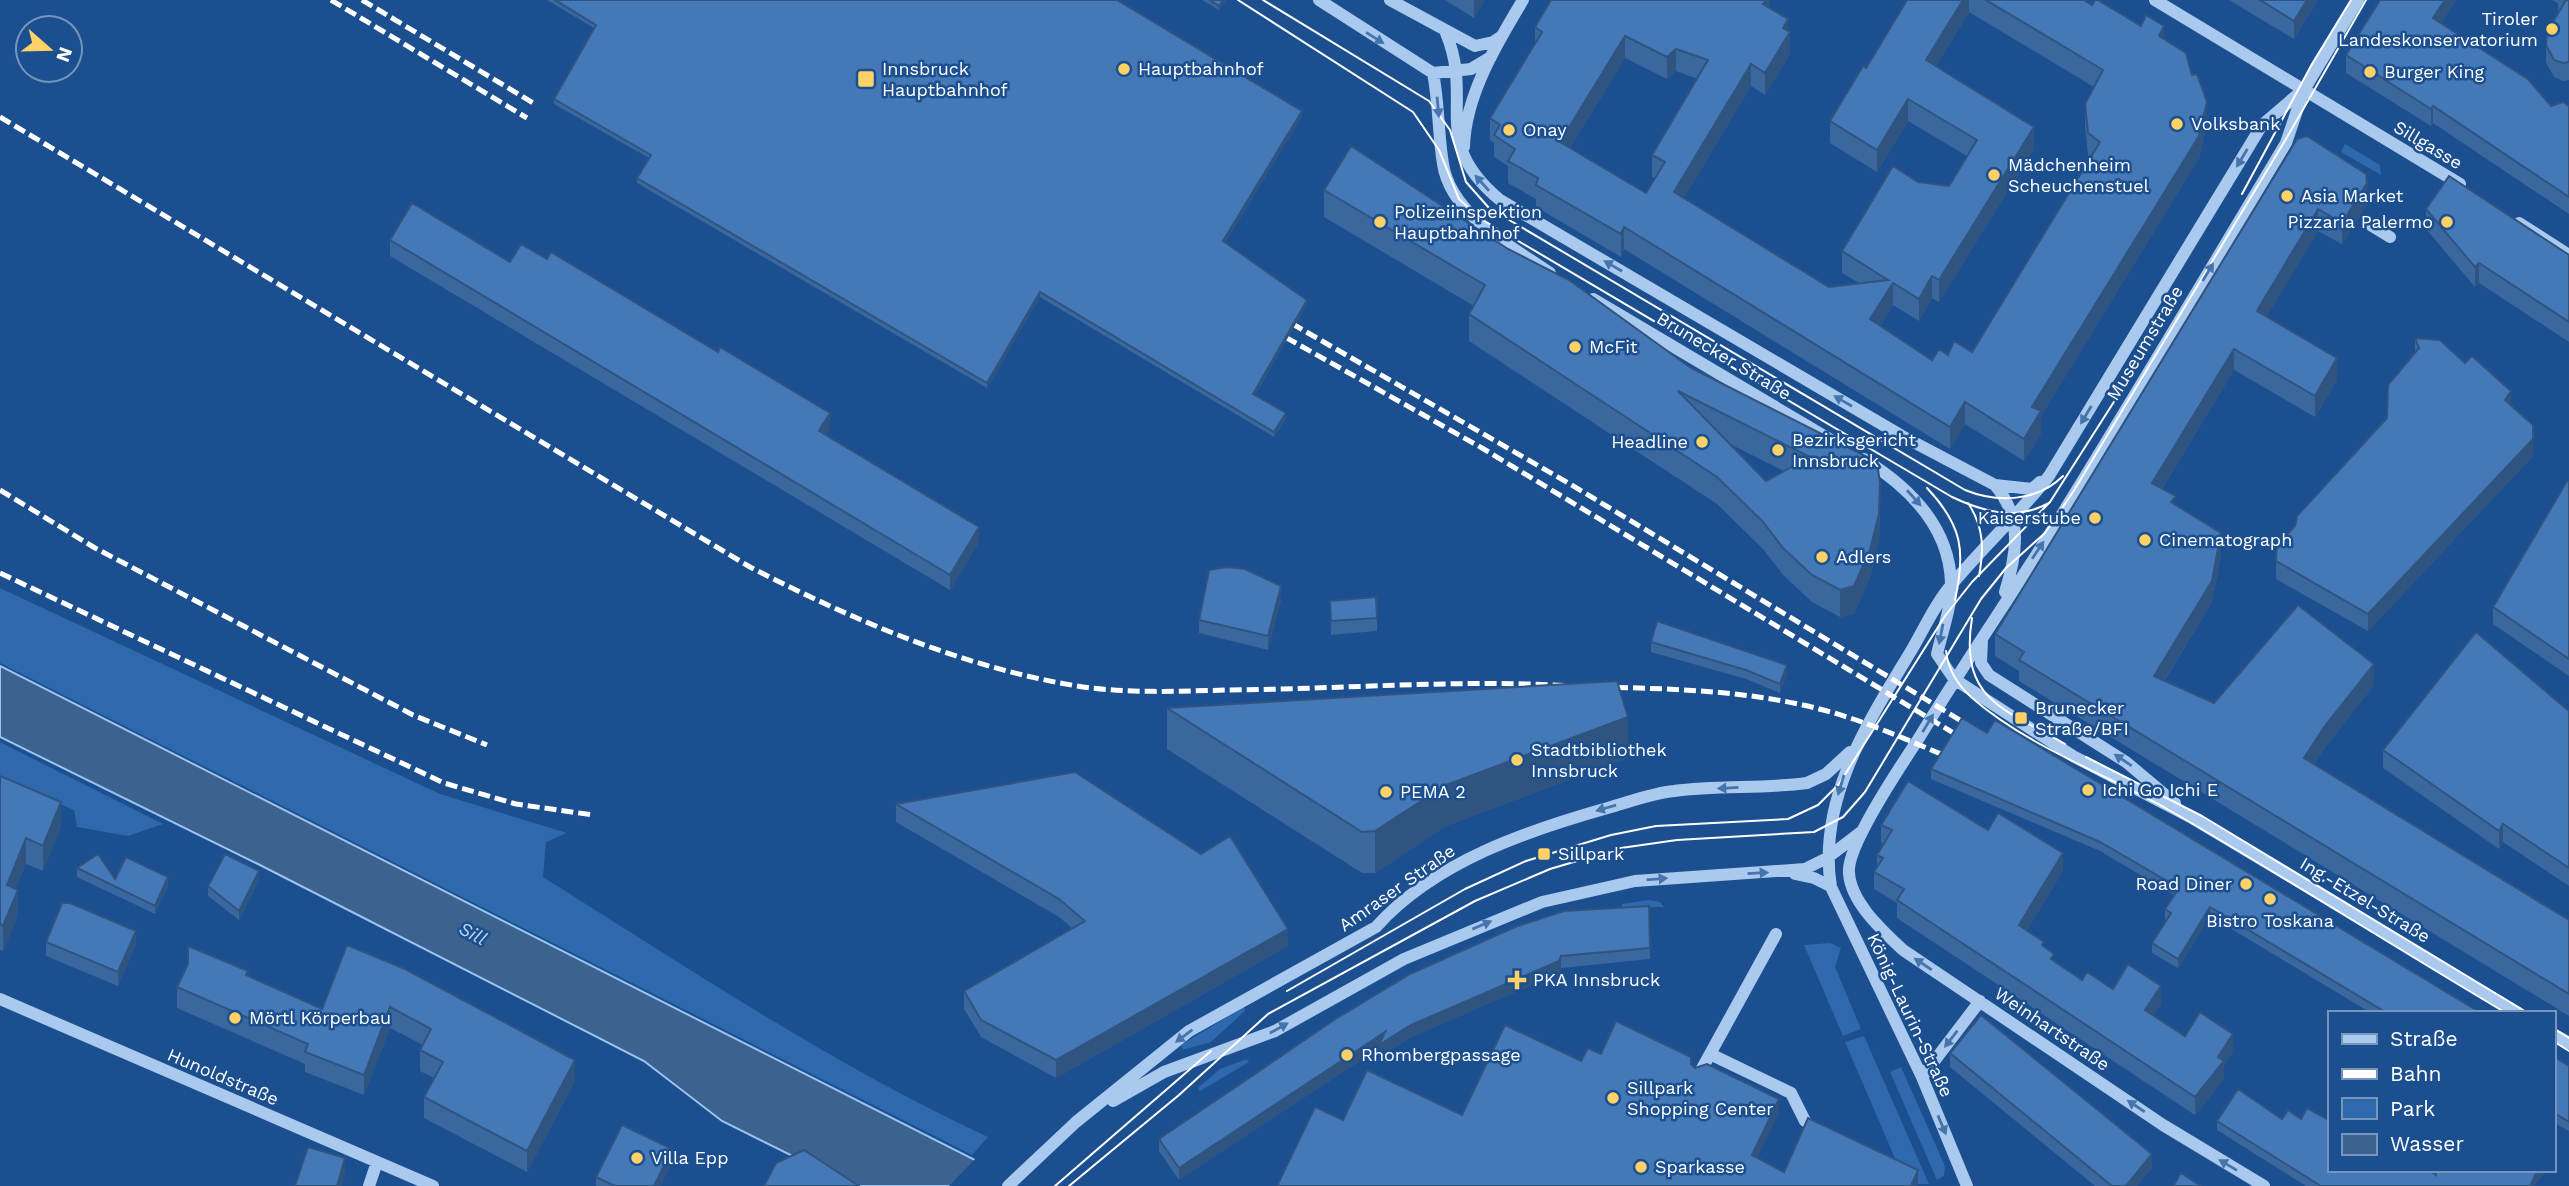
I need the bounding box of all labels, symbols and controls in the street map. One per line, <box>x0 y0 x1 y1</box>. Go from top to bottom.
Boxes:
place label: Tiroler Landeskonservatorium <box>2338 8 2538 50</box>
north arrow <box>14 14 84 84</box>
marker: Tiroler Landeskonservatorium <box>2544 21 2560 37</box>
one-way arrow <box>1365 31 1384 44</box>
text: N <box>51 44 78 65</box>
place label: Innsbruck Hauptbahnhof <box>882 58 1008 100</box>
place label: Hauptbahnhof <box>1138 58 1264 79</box>
marker: Hauptbahnhof <box>1116 61 1132 77</box>
place label: Burger King <box>2384 61 2485 82</box>
marker: Burger King <box>2362 64 2378 80</box>
marker: Innsbruck Hauptbahnhof <box>856 69 876 89</box>
one-way arrow <box>1433 96 1444 118</box>
place label: Volksbank <box>2191 113 2280 134</box>
marker: Volksbank <box>2169 116 2185 132</box>
street label: Sillgasse <box>2390 116 2466 173</box>
place label: Onay <box>1523 119 1567 140</box>
marker: Onay <box>1501 122 1517 138</box>
one-way arrow <box>2236 149 2249 168</box>
place label: Mädchenheim Scheuchenstuel <box>2008 154 2150 196</box>
marker: Mädchenheim Scheuchenstuel <box>1986 167 2002 183</box>
one-way arrow <box>1475 175 1491 192</box>
place label: Asia Market <box>2301 185 2404 206</box>
marker: Asia Market <box>2279 188 2295 204</box>
place label: Polizeiinspektion Hauptbahnhof <box>1394 201 1542 243</box>
place label: Pizzaria Palermo <box>2287 211 2433 232</box>
marker: Polizeiinspektion Hauptbahnhof <box>1372 214 1388 230</box>
marker: Pizzaria Palermo <box>2439 214 2455 230</box>
one-way arrow <box>1603 260 1622 272</box>
one-way arrow <box>2202 263 2214 282</box>
street label: Museumstraße <box>2102 282 2187 404</box>
street label: Brunecker Straße <box>1653 307 1795 404</box>
place label: McFit <box>1589 336 1638 357</box>
marker: McFit <box>1567 339 1583 355</box>
one-way arrow <box>1834 395 1853 407</box>
one-way arrow <box>2079 406 2092 425</box>
place label: Bezirksgericht Innsbruck <box>1792 429 1917 471</box>
place label: Headline <box>1611 431 1688 452</box>
marker: Headline <box>1694 434 1710 450</box>
marker: Bezirksgericht Innsbruck <box>1770 442 1786 458</box>
one-way arrow <box>1906 490 1921 507</box>
place label: Kaiserstube <box>1978 507 2081 528</box>
marker: Kaiserstube <box>2087 510 2103 526</box>
place label: Cinematograph <box>2159 529 2292 550</box>
marker: Cinematograph <box>2137 532 2153 548</box>
one-way arrow <box>2031 541 2045 559</box>
place label: Adlers <box>1836 546 1891 567</box>
marker: Adlers <box>1814 549 1830 565</box>
one-way arrow <box>1936 623 1947 645</box>
place label: Brunecker Straße/BFI <box>2035 697 2129 739</box>
marker: Brunecker Straße/BFI <box>2013 710 2029 726</box>
one-way arrow <box>1922 713 1934 732</box>
place label: Stadtbibliothek Innsbruck <box>1531 739 1667 781</box>
marker: Stadtbibliothek Innsbruck <box>1509 752 1525 768</box>
one-way arrow <box>2113 754 2132 767</box>
one-way arrow <box>1836 775 1846 796</box>
place label: Ichi Go Ichi E <box>2102 779 2218 800</box>
place label: PEMA 2 <box>1400 781 1466 802</box>
one-way arrow <box>1717 782 1739 793</box>
marker: Ichi Go Ichi E <box>2080 782 2096 798</box>
marker: PEMA 2 <box>1378 784 1394 800</box>
one-way arrow <box>1596 804 1617 814</box>
street label: Amraser Straße <box>1335 840 1459 936</box>
place label: Sillpark <box>1558 843 1624 864</box>
marker: Sillpark <box>1536 846 1552 862</box>
street label: Ing.-Etzel-Straße <box>2296 852 2434 947</box>
one-way arrow <box>1747 867 1769 878</box>
one-way arrow <box>1646 873 1668 884</box>
place label: Road Diner <box>2135 873 2232 894</box>
marker: Road Diner <box>2238 876 2254 892</box>
marker: Bistro Toskana <box>2262 891 2278 907</box>
place label: Bistro Toskana <box>2206 910 2334 931</box>
water label: Sill <box>455 917 491 950</box>
one-way arrow <box>1471 919 1492 930</box>
street label: König-Laurin-Straße <box>1863 929 1958 1100</box>
one-way arrow <box>1914 957 1932 971</box>
place label: PKA Innsbruck <box>1533 969 1660 990</box>
marker: PKA Innsbruck <box>1507 970 1527 990</box>
street label: Weinhartstraße <box>1991 982 2114 1075</box>
place label: Mörtl Körperbau <box>249 1007 391 1028</box>
marker: Mörtl Körperbau <box>227 1010 243 1026</box>
legend <box>2328 1011 2555 1172</box>
one-way arrow <box>1269 1022 1289 1034</box>
text: Straße <box>2390 1026 2458 1051</box>
one-way arrow <box>1175 1029 1193 1043</box>
one-way arrow <box>1943 1030 1958 1048</box>
street label: Hunoldstraße <box>164 1044 282 1109</box>
place label: Rhombergpassage <box>1361 1044 1521 1065</box>
marker: Rhombergpassage <box>1339 1047 1355 1063</box>
text: Bahn <box>2390 1061 2442 1086</box>
place label: Sillpark Shopping Center <box>1627 1077 1774 1119</box>
marker: Sillpark Shopping Center <box>1605 1090 1621 1106</box>
text: Park <box>2390 1096 2435 1121</box>
one-way arrow <box>2126 1100 2145 1113</box>
one-way arrow <box>1937 1115 1948 1136</box>
text: Wasser <box>2390 1131 2464 1156</box>
place label: Villa Epp <box>651 1147 728 1168</box>
marker: Villa Epp <box>629 1150 645 1166</box>
place label: Sparkasse <box>1655 1156 1745 1177</box>
one-way arrow <box>2219 1158 2238 1171</box>
marker: Sparkasse <box>1633 1159 1649 1175</box>

